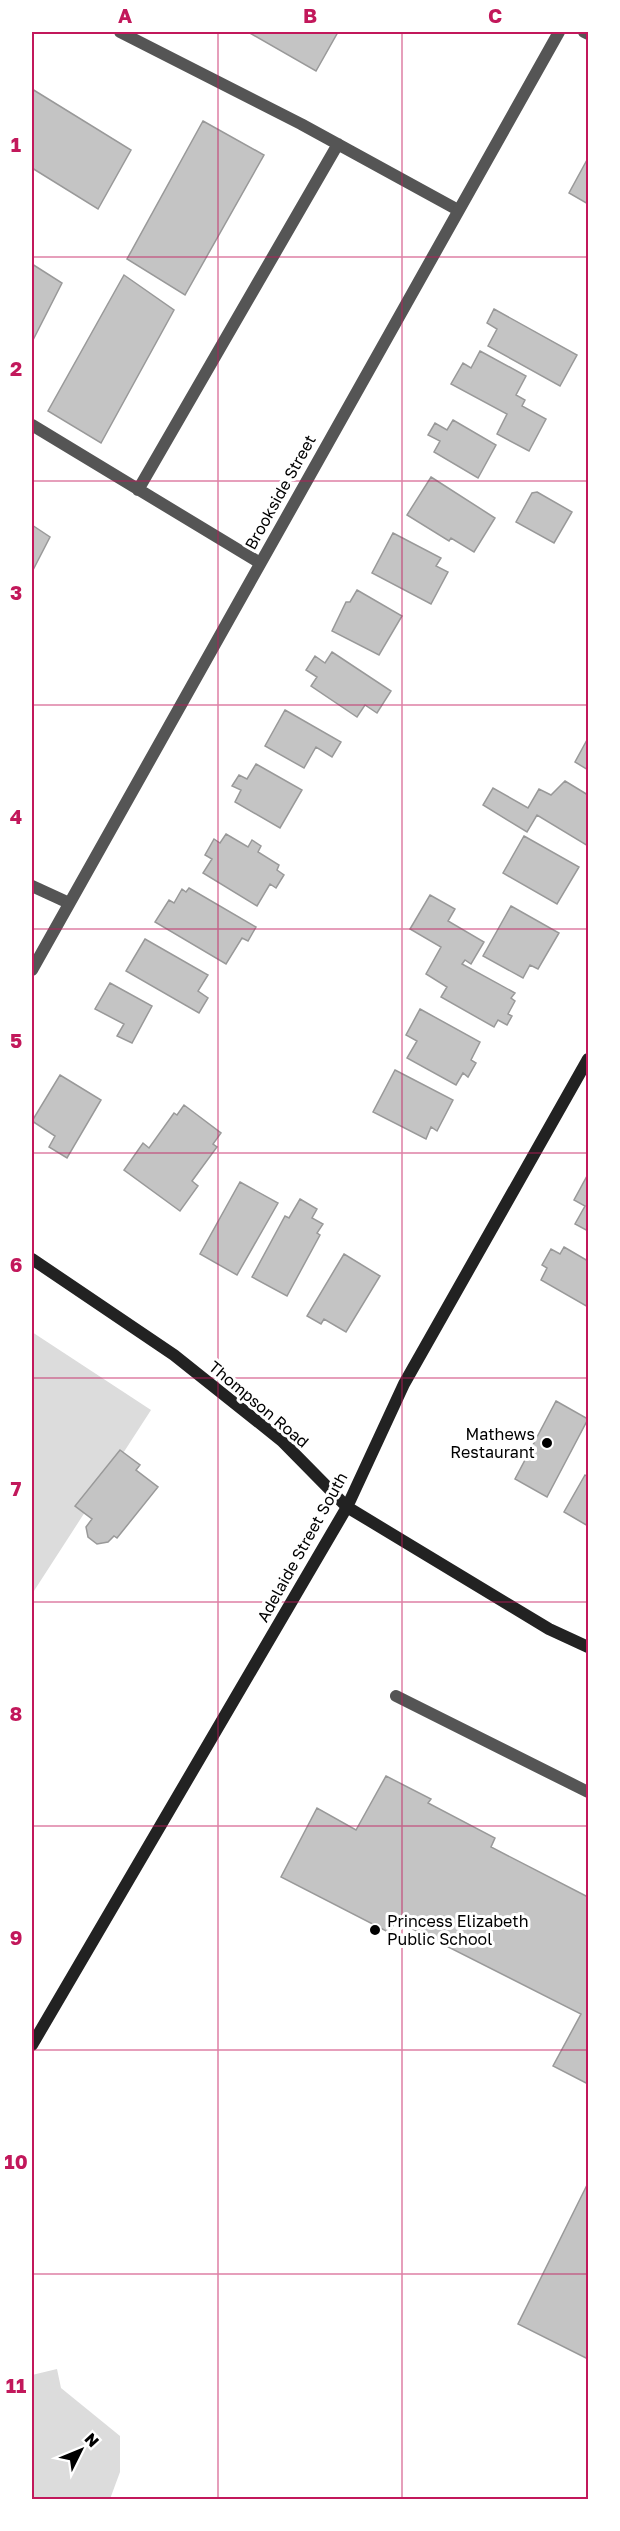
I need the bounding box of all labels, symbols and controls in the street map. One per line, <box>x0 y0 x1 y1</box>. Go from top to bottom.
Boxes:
text: A <box>118 3 132 27</box>
text: B <box>303 3 317 27</box>
text: C <box>488 3 502 27</box>
text: 1 <box>11 132 21 156</box>
text: 2 <box>10 356 22 380</box>
street label: Brookside Street <box>240 431 320 553</box>
text: 3 <box>10 580 22 604</box>
text: 4 <box>10 804 22 828</box>
text: 5 <box>10 1028 22 1052</box>
text: 6 <box>10 1252 22 1276</box>
street label: Thompson Road <box>205 1356 313 1452</box>
place label: Mathews Restaurant <box>450 1424 535 1462</box>
marker: Mathews Restaurant <box>540 1436 554 1450</box>
street label: Adelaide Street South <box>252 1469 352 1625</box>
text: 7 <box>11 1476 22 1500</box>
text: 8 <box>10 1701 22 1725</box>
place label: Princess Elizabeth Public School <box>387 1911 529 1949</box>
marker: Princess Elizabeth Public School <box>368 1923 382 1937</box>
text: 9 <box>10 1925 22 1949</box>
text: 10 <box>4 2149 28 2173</box>
text: 11 <box>6 2373 26 2397</box>
north arrow <box>51 2420 111 2480</box>
text: N <box>81 2428 103 2451</box>

